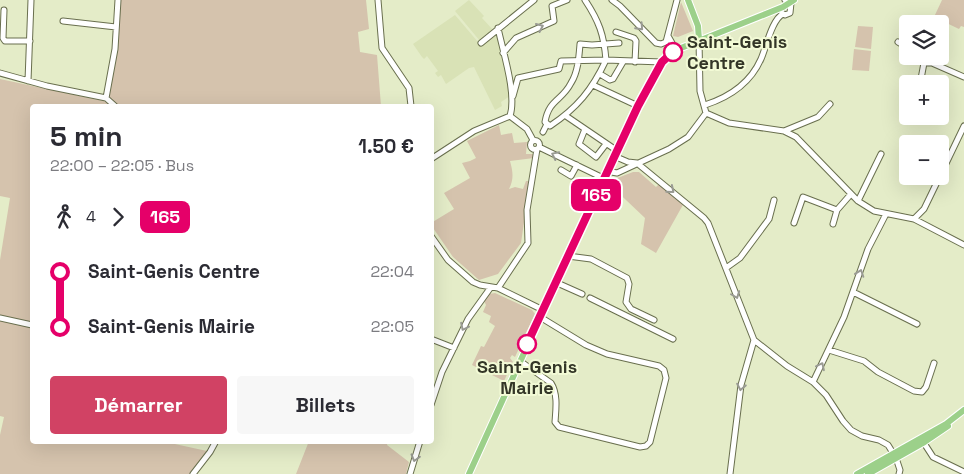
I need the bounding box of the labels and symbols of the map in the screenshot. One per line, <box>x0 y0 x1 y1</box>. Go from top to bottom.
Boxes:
one-way arrow <box>634 22 643 31</box>
one-way arrow <box>535 23 544 33</box>
place label: Saint-Genis Centre <box>687 30 787 74</box>
marker: Saint-Genis Centre <box>663 42 683 62</box>
one-way arrow <box>552 151 561 161</box>
line badge: 165 <box>567 179 625 211</box>
one-way arrow <box>665 184 674 192</box>
one-way arrow <box>854 269 864 277</box>
one-way arrow <box>730 290 741 299</box>
one-way arrow <box>460 322 470 331</box>
marker: Saint-Genis Mairie <box>517 334 537 354</box>
place label: Saint-Genis Mairie <box>477 355 577 399</box>
one-way arrow <box>815 362 826 371</box>
one-way arrow <box>736 382 747 391</box>
one-way arrow <box>410 453 420 461</box>

